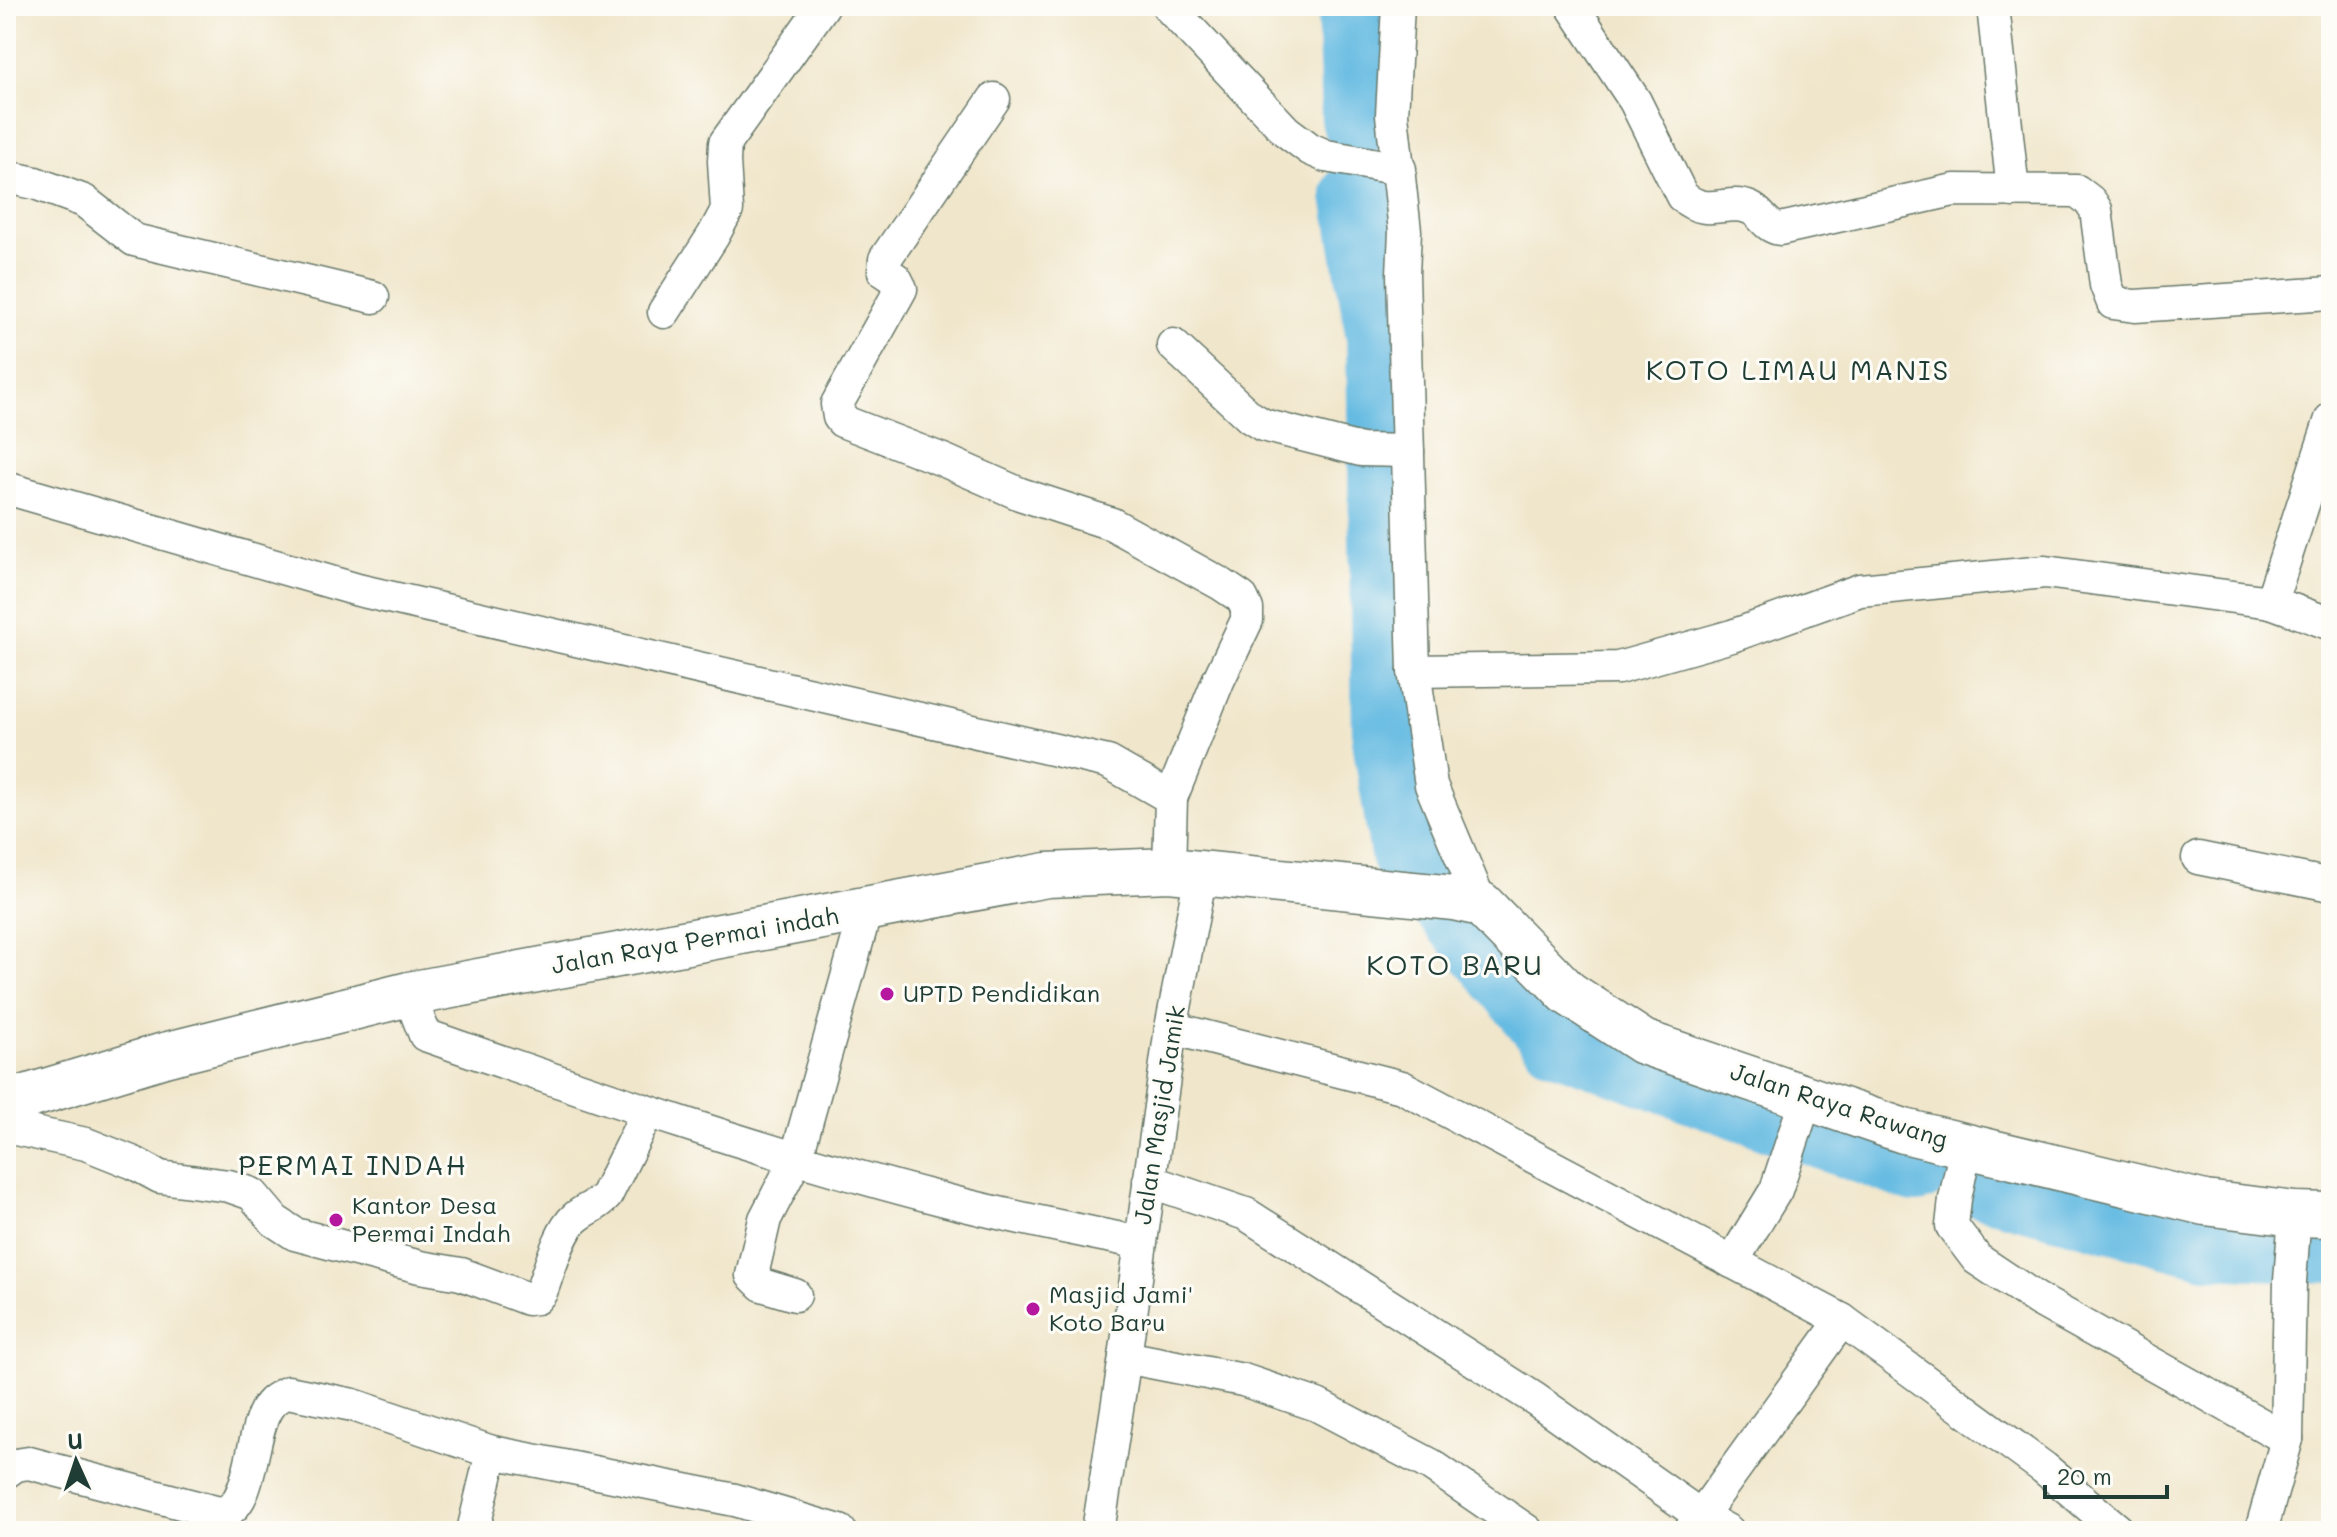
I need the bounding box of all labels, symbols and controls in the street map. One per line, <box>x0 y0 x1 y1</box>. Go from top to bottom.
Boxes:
district label: KOTO LIMAU MANIS <box>1646 351 1950 387</box>
street label: Jalan Raya Permai indah <box>549 899 841 980</box>
district label: KOTO BARU <box>1366 946 1544 982</box>
place label: UPTD Pendidikan <box>903 977 1100 1008</box>
marker: UPTD Pendidikan <box>878 985 896 1003</box>
street label: Jalan Masjid Jamik <box>1126 1003 1191 1227</box>
street label: Jalan Raya Rawang <box>1727 1055 1952 1154</box>
district label: PERMAI INDAH <box>238 1146 468 1182</box>
place label: Kantor Desa Permai Indah <box>352 1189 510 1248</box>
marker: Kantor Desa Permai Indah <box>327 1211 345 1229</box>
place label: Masjid Jami' Koto Baru <box>1049 1278 1193 1337</box>
marker: Masjid Jami' Koto Baru <box>1024 1300 1042 1318</box>
north arrow <box>36 1421 116 1501</box>
text: U <box>66 1426 83 1455</box>
scale bar <box>2045 1449 2167 1499</box>
text: 20 m <box>2057 1460 2112 1491</box>

